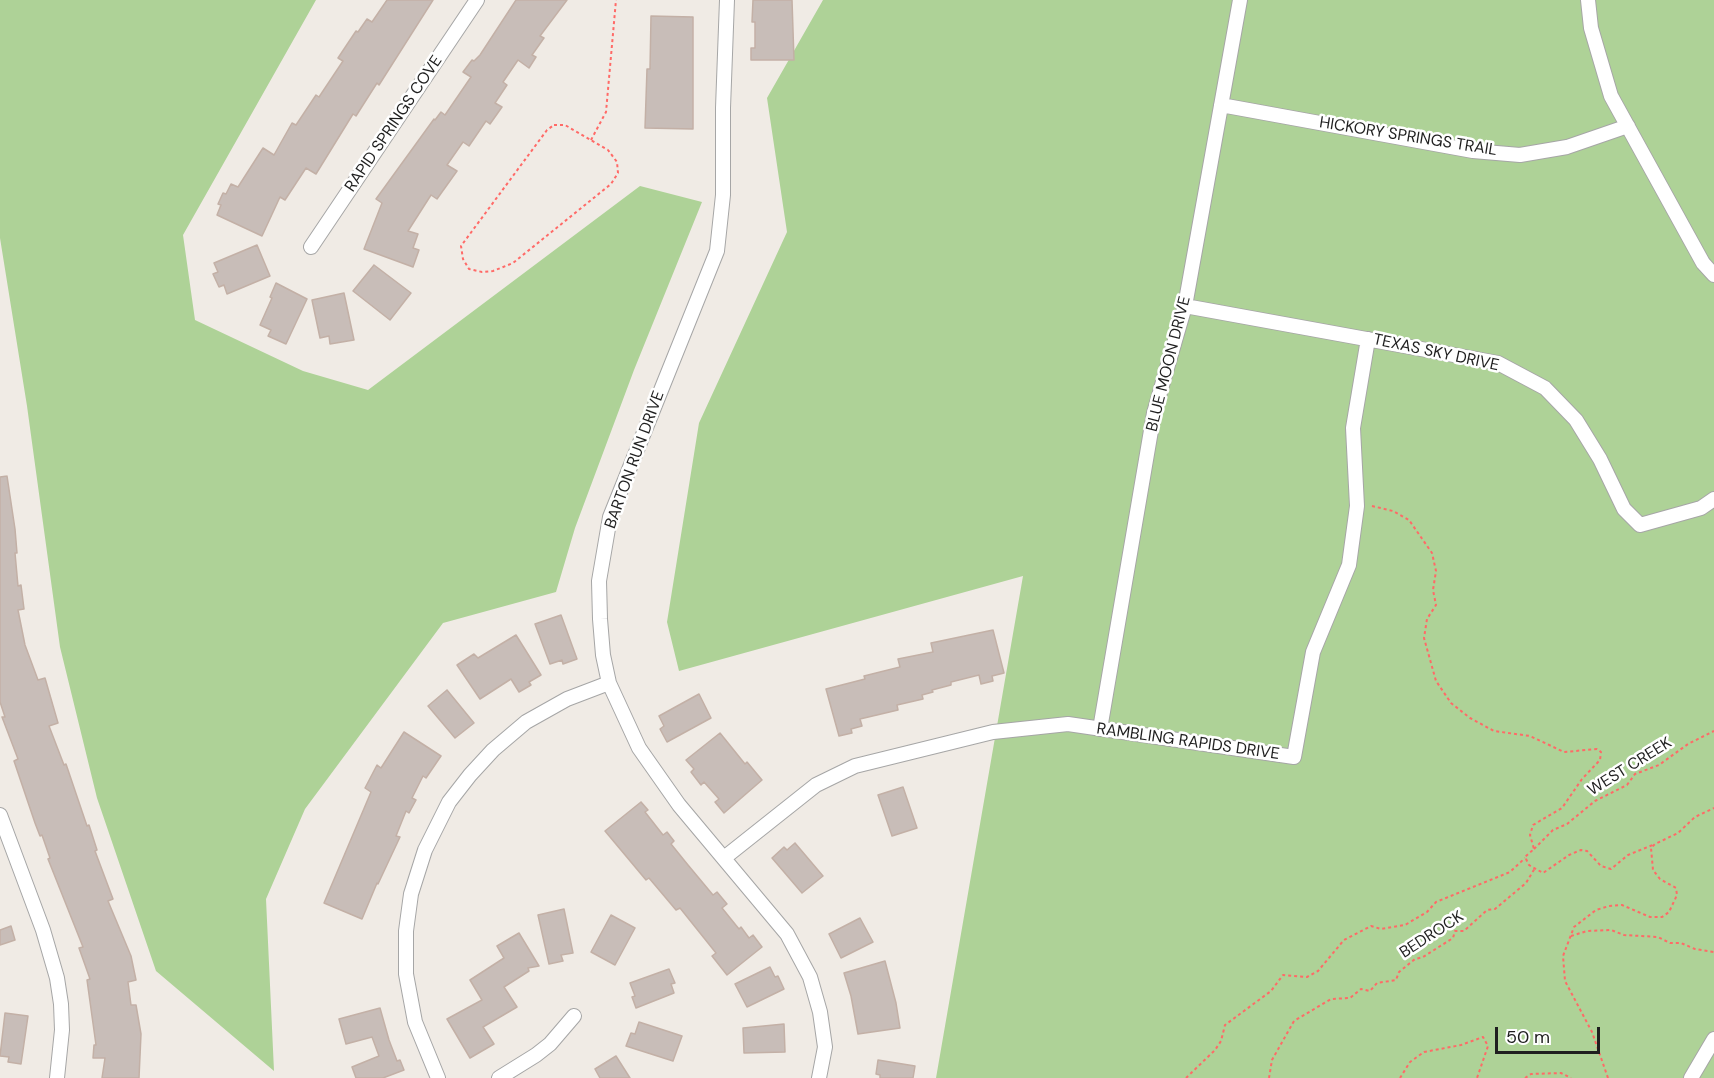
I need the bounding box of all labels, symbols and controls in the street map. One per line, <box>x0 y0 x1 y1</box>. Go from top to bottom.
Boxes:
street label: RAPID SPRINGS COVE <box>341 52 447 196</box>
street label: HICKORY SPRINGS TRAIL <box>1318 113 1498 161</box>
street label: BLUE MOON DRIVE <box>1143 294 1195 434</box>
street label: TEXAS SKY DRIVE <box>1371 330 1501 376</box>
street label: BARTON RUN DRIVE <box>601 389 669 531</box>
street label: RAMBLING RAPIDS DRIVE <box>1095 720 1281 764</box>
street label: WEST CREEK <box>1585 734 1675 800</box>
street label: BEDROCK <box>1396 907 1468 963</box>
scale bar <box>1498 1015 1603 1053</box>
text: 50 m <box>1506 1025 1550 1049</box>

